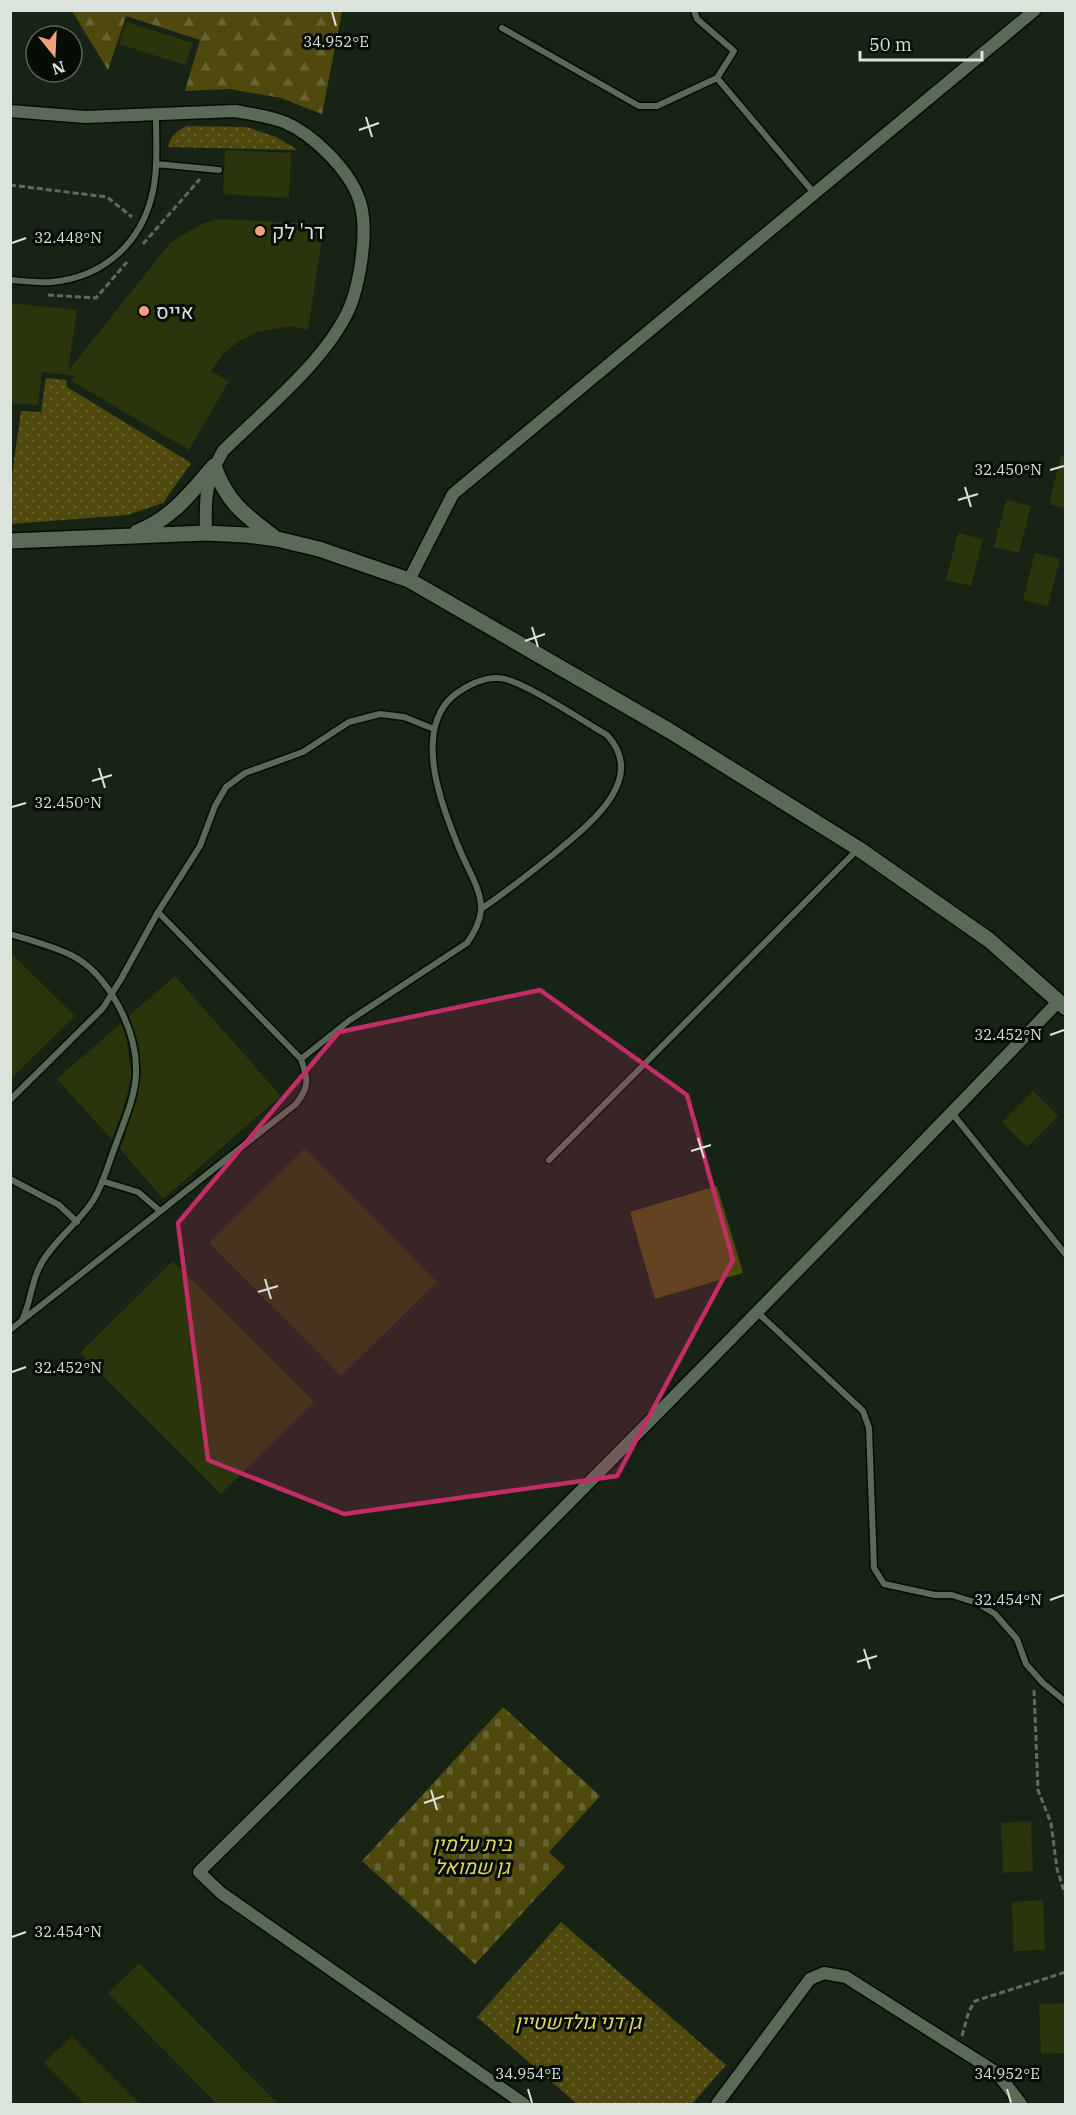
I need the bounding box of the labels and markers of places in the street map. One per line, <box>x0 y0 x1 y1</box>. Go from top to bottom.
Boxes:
place label: דר' לק <box>272 218 324 245</box>
marker: דר' לק <box>253 224 267 238</box>
place label: אייס <box>156 298 194 325</box>
marker: אייס <box>137 304 151 318</box>

